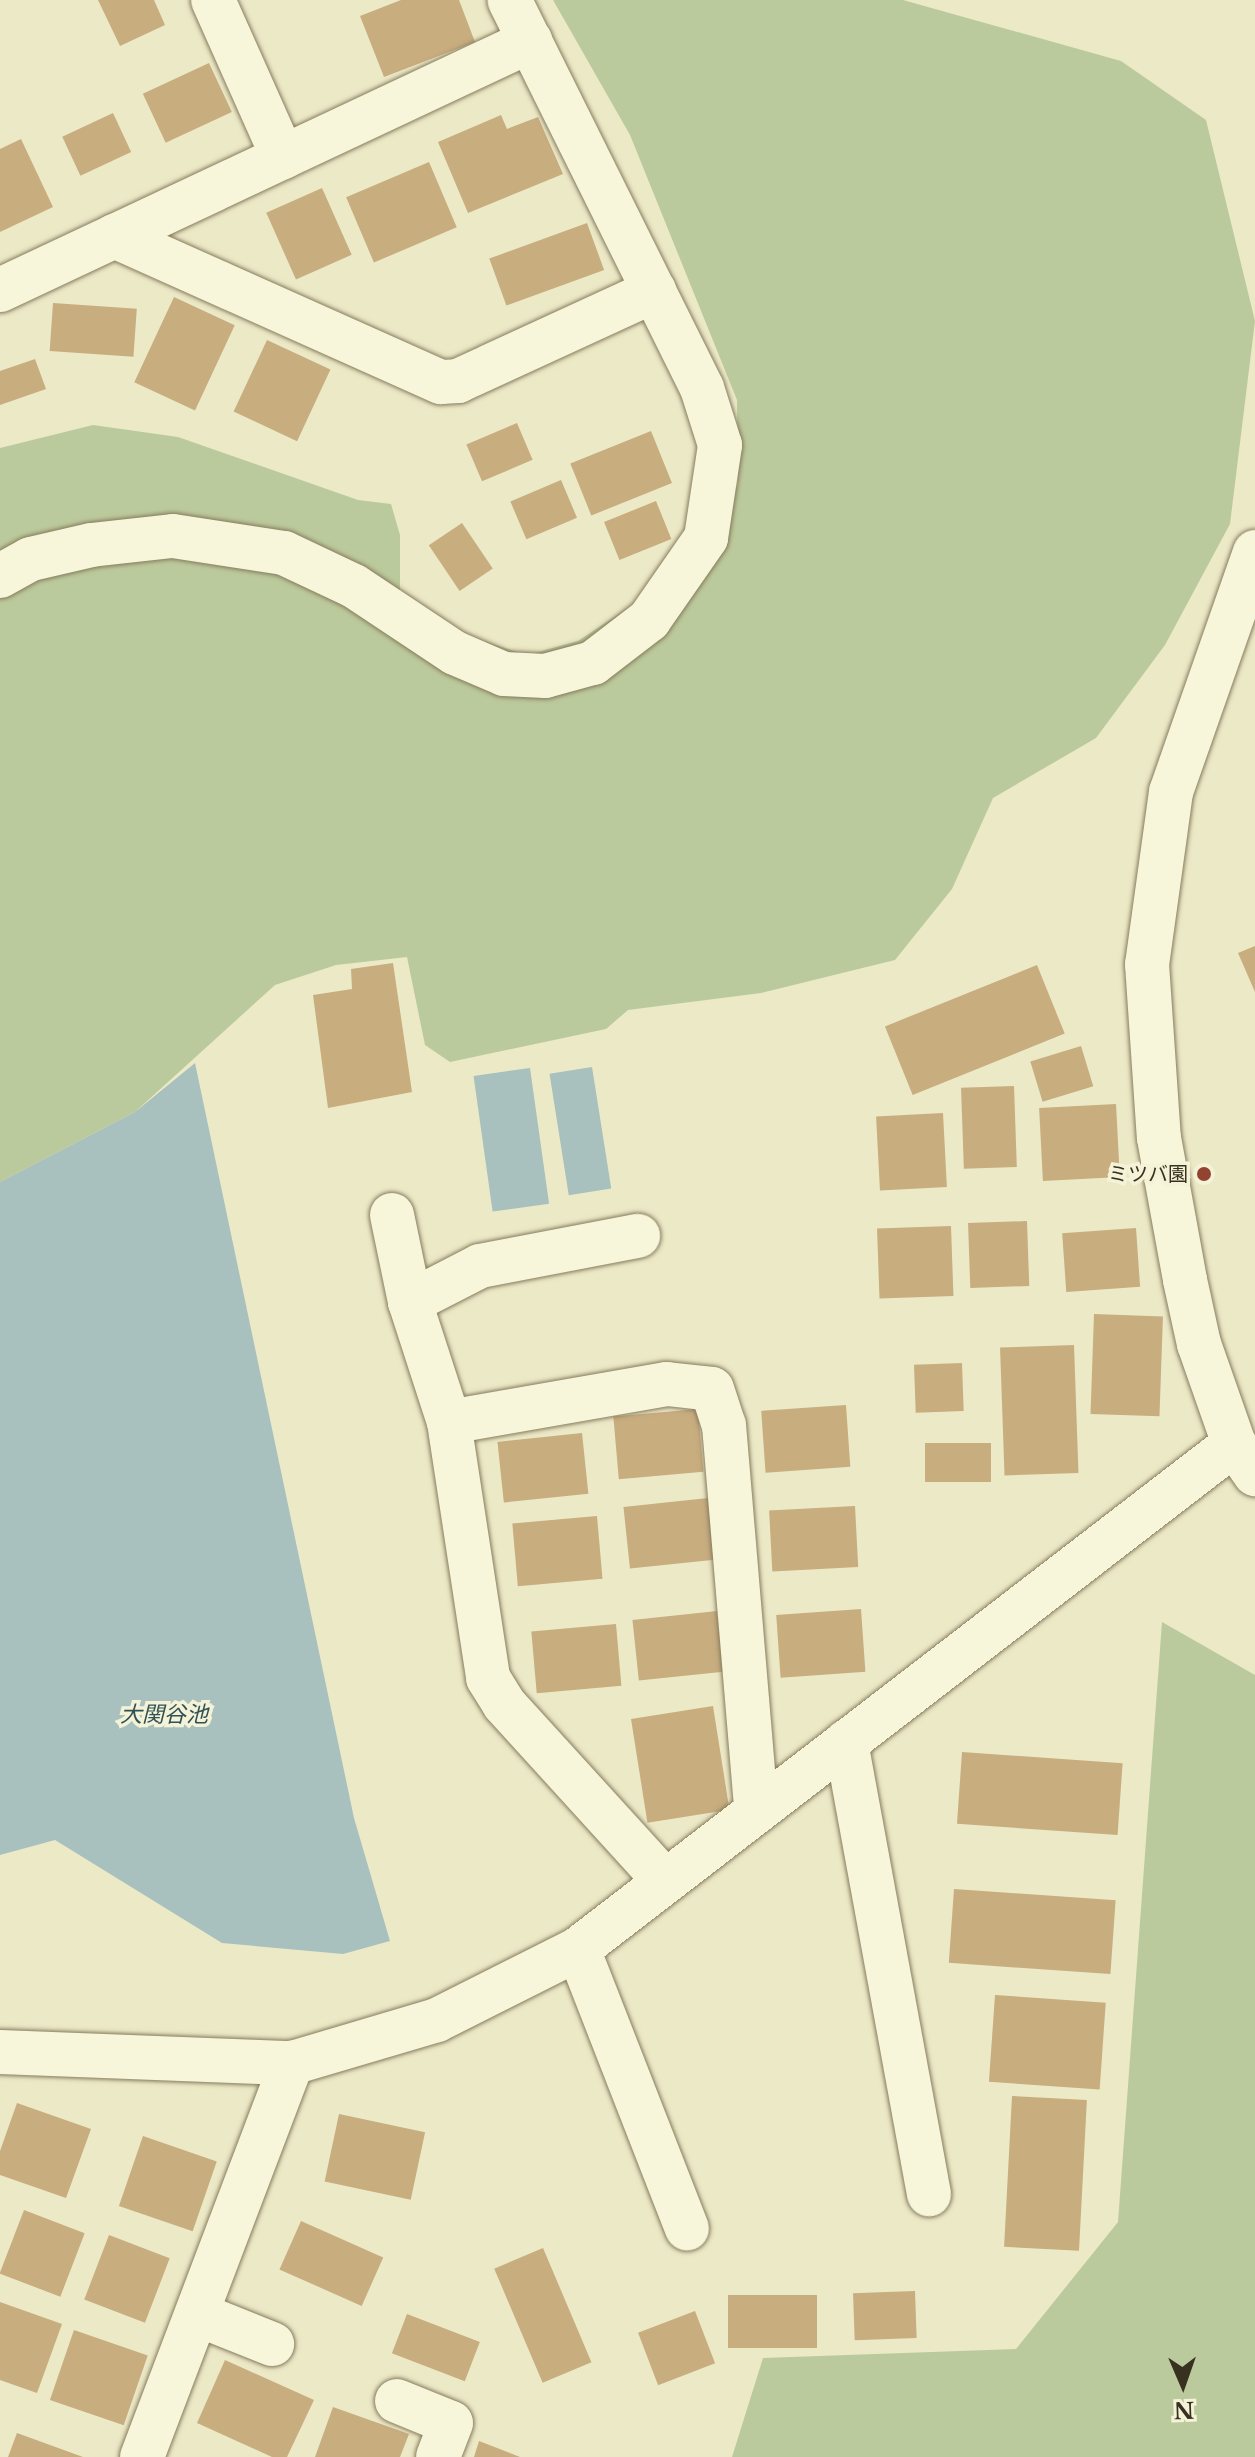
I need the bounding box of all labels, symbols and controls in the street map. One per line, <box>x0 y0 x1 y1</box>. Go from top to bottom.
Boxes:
place label: ミツバ園 <box>1108 1162 1188 1186</box>
marker: ミツバ園 <box>1195 1165 1213 1183</box>
water label: 大関谷池 <box>120 1702 208 1728</box>
north arrow <box>1143 2345 1223 2425</box>
text: N <box>1173 2396 1195 2423</box>

